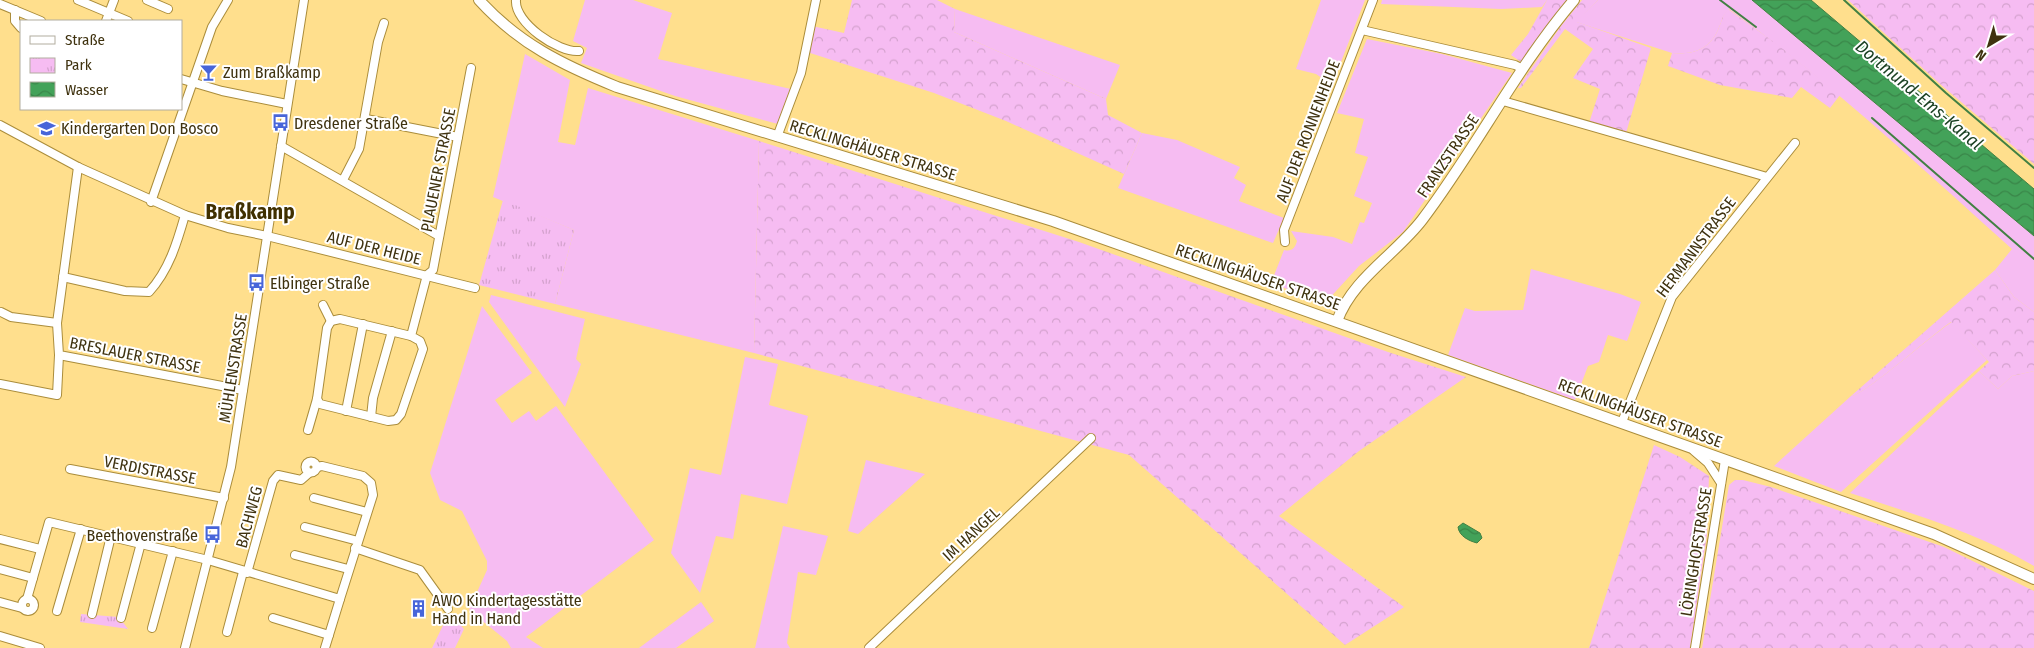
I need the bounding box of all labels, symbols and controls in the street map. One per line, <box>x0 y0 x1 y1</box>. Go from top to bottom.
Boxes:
legend <box>20 20 182 110</box>
north arrow <box>1964 20 2014 70</box>
text: Straße <box>65 31 105 49</box>
water label: Dortmund-Ems-Kanal <box>1851 36 1987 155</box>
text: N <box>1973 46 1990 64</box>
text: Park <box>65 56 92 74</box>
street label: AUF DER RONNENHEIDE <box>1272 57 1344 205</box>
bar icon: Zum Braßkamp <box>199 62 219 82</box>
place label: Zum Braßkamp <box>223 63 321 82</box>
text: Wasser <box>65 81 109 99</box>
street label: PLAUENER STRASSE <box>417 107 459 233</box>
street label: FRANZSTRASSE <box>1413 111 1483 201</box>
bus stop icon: Dresdener Straße <box>270 113 290 133</box>
place label: Dresdener Straße <box>294 114 408 133</box>
street label: RECKLINGHÄUSER STRASSE <box>787 116 959 184</box>
school or university icon: Kindergarten Don Bosco <box>37 118 57 138</box>
place label: Kindergarten Don Bosco <box>61 119 218 138</box>
street label: HERMANNSTRASSE <box>1652 193 1740 301</box>
district label: Braßkamp <box>205 199 295 225</box>
street label: AUF DER HEIDE <box>325 227 423 269</box>
street label: RECKLINGHÄUSER STRASSE <box>1173 240 1343 314</box>
bus stop icon: Elbinger Straße <box>246 273 266 293</box>
place label: Elbinger Straße <box>270 274 370 293</box>
street label: MÜHLENSTRASSE <box>215 312 251 424</box>
street label: BRESLAUER STRASSE <box>68 333 202 377</box>
street label: RECKLINGHÄUSER STRASSE <box>1555 374 1725 452</box>
street label: VERDISTRASSE <box>102 452 198 488</box>
street label: BACHWEG <box>232 484 266 550</box>
street label: LÖRINGHOFSTRASSE <box>1676 486 1716 618</box>
street label: IM HANGEL <box>939 503 1003 565</box>
bus stop icon: Beethovenstraße <box>202 525 222 545</box>
place label: Beethovenstraße <box>87 526 198 545</box>
place label: AWO Kindertagesstätte Hand in Hand <box>432 591 582 628</box>
building icon: AWO Kindertagesstätte Hand in Hand <box>408 599 428 619</box>

